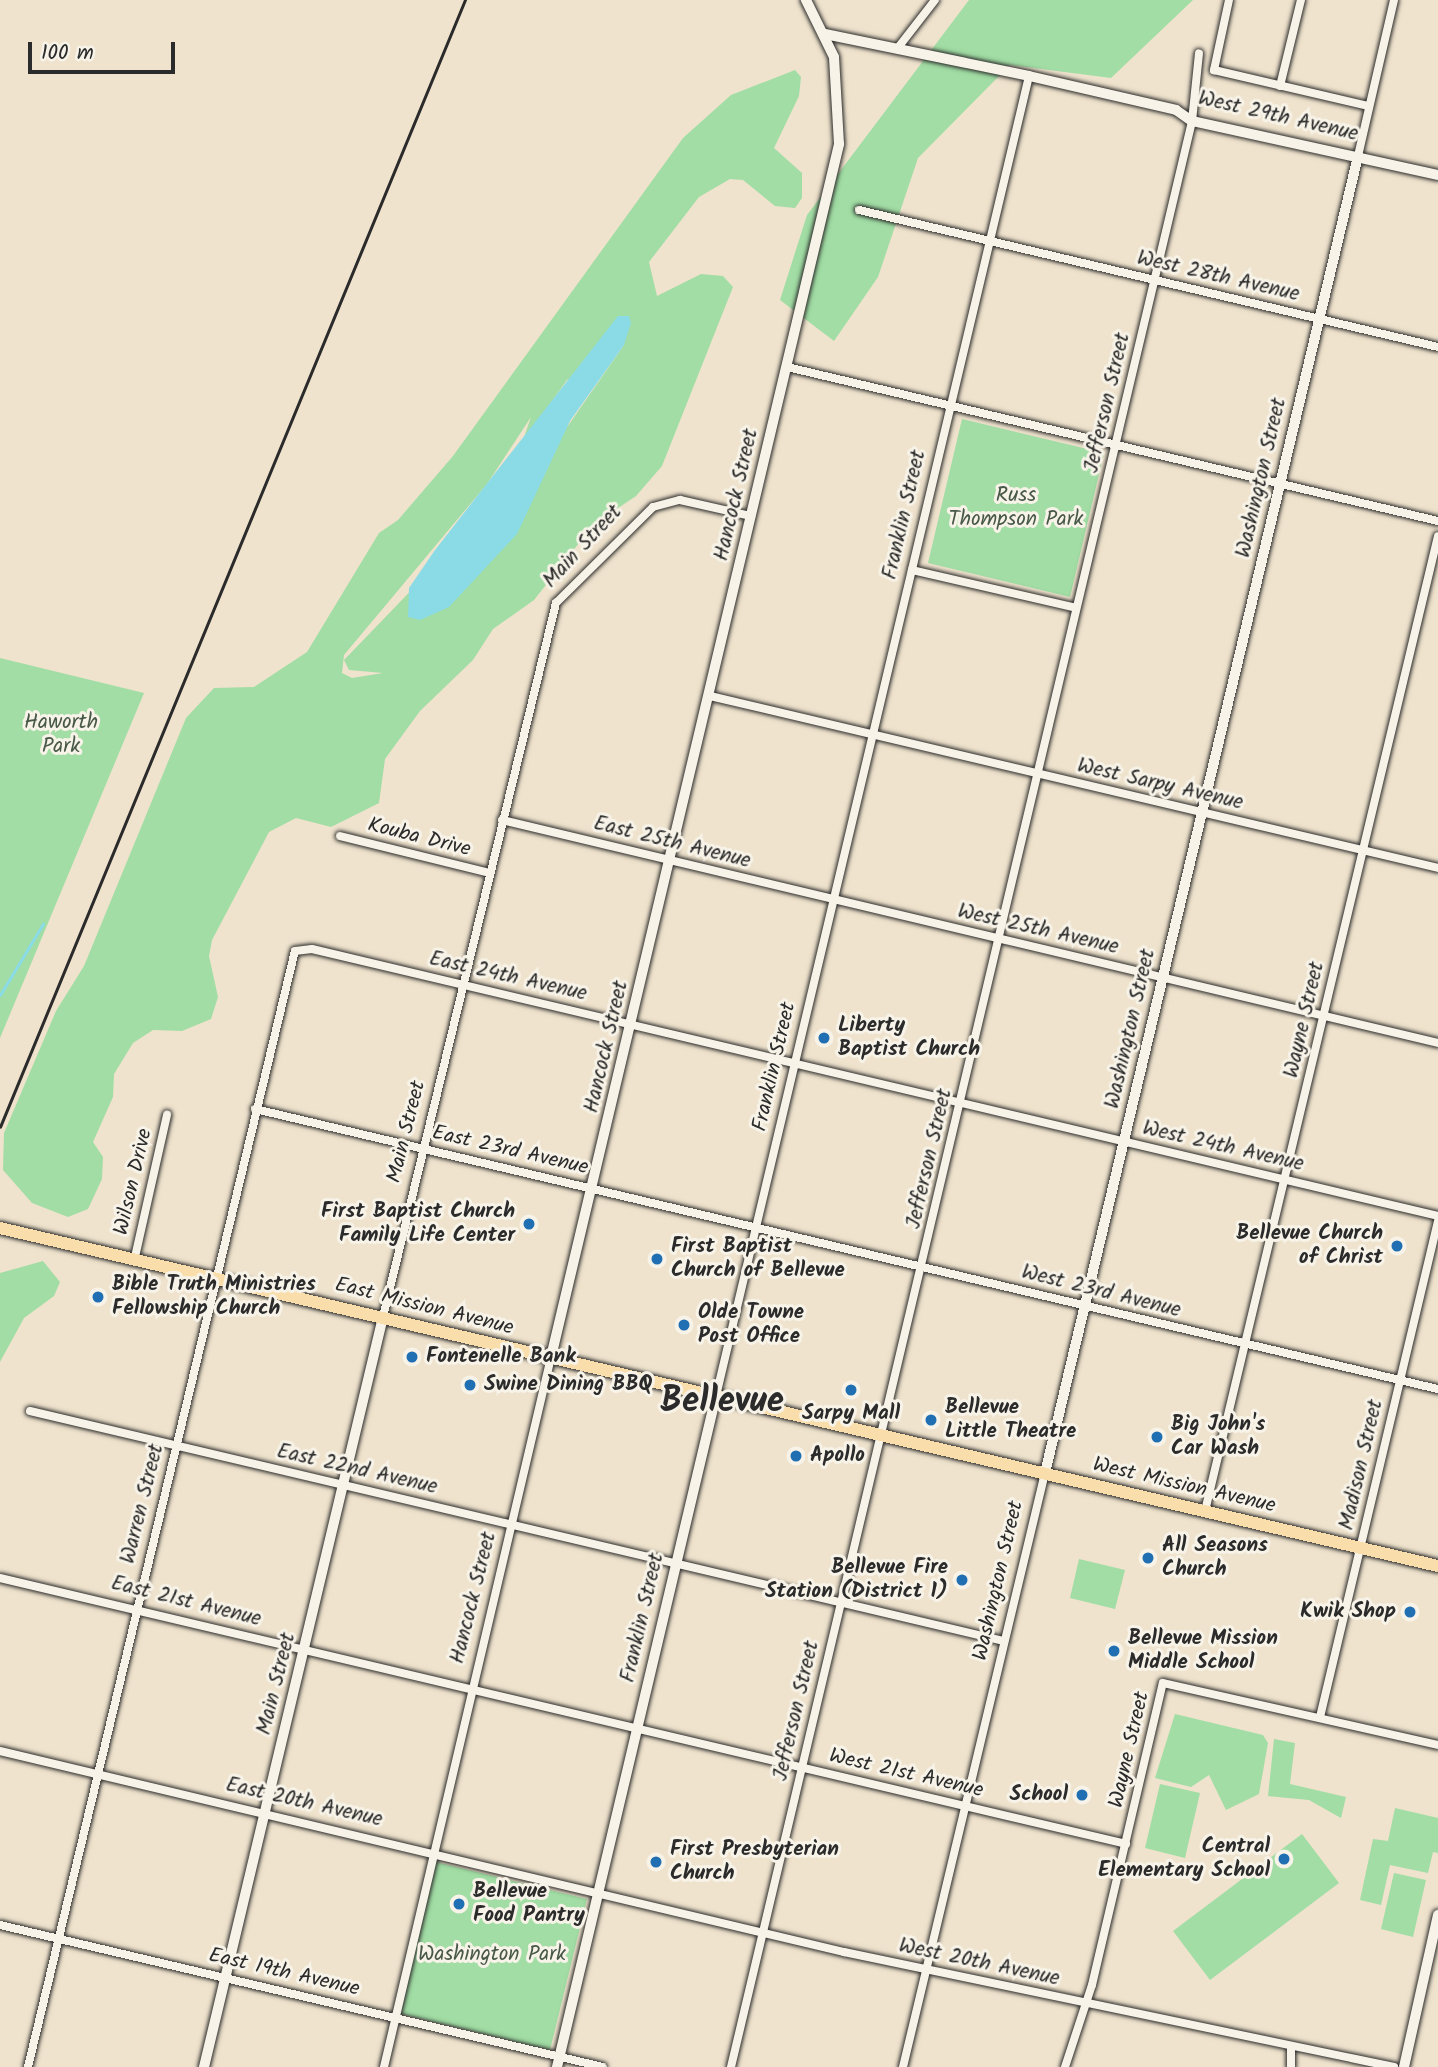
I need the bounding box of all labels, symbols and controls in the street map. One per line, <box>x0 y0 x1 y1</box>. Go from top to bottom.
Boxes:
scale bar <box>32 28 178 72</box>
text: 100 m <box>41 37 94 70</box>
street label: West 29th Avenue <box>1196 86 1360 148</box>
street label: West 28th Avenue <box>1134 246 1302 308</box>
street label: Jefferson Street <box>1080 331 1136 475</box>
street label: Washington Street <box>1231 396 1293 560</box>
street label: Hancock Street <box>710 426 764 564</box>
street label: Franklin Street <box>878 448 932 582</box>
park label: Russ Thompson Park <box>949 483 1083 533</box>
street label: Main Street <box>538 500 628 594</box>
park label: Haworth Park <box>24 710 98 760</box>
street label: West Sarpy Avenue <box>1075 754 1245 816</box>
street label: East 25th Avenue <box>591 811 753 875</box>
street label: Kouba Drive <box>365 813 473 863</box>
street label: West 25th Avenue <box>955 899 1121 961</box>
street label: East 24th Avenue <box>427 947 589 1007</box>
street label: Washington Street <box>1100 947 1162 1111</box>
street label: Wayne Street <box>1279 959 1331 1081</box>
street label: Hancock Street <box>580 978 634 1116</box>
street label: Franklin Street <box>748 1000 802 1134</box>
place label: Liberty Baptist Church <box>838 1013 980 1063</box>
marker: Liberty Baptist Church <box>816 1030 832 1046</box>
street label: Main Street <box>382 1078 432 1186</box>
street label: Jefferson Street <box>902 1087 958 1231</box>
street label: West 24th Avenue <box>1140 1116 1306 1178</box>
street label: East 23rd Avenue <box>429 1121 591 1181</box>
street label: Wilson Drive <box>110 1126 158 1238</box>
place label: First Baptist Church Family Life Center <box>321 1199 515 1249</box>
marker: First Baptist Church Family Life Center <box>521 1216 537 1232</box>
place label: Bellevue Church of Christ <box>1236 1221 1383 1271</box>
place label: First Baptist Church of Bellevue <box>671 1234 845 1284</box>
marker: Bellevue Church of Christ <box>1389 1238 1405 1254</box>
marker: First Baptist Church of Bellevue <box>649 1251 665 1267</box>
street label: West 23rd Avenue <box>1019 1260 1183 1324</box>
place label: Bible Truth Ministries Fellowship Church <box>112 1272 316 1322</box>
street label: East Mission Avenue <box>332 1273 516 1341</box>
marker: Bible Truth Ministries Fellowship Church <box>90 1289 106 1305</box>
place label: Olde Towne Post Office <box>698 1300 804 1350</box>
marker: Olde Towne Post Office <box>676 1317 692 1333</box>
place label: Fontenelle Bank <box>426 1344 575 1370</box>
marker: Fontenelle Bank <box>404 1349 420 1365</box>
place label: Swine Dining BBQ <box>484 1372 652 1398</box>
marker: Swine Dining BBQ <box>462 1377 478 1393</box>
district label: Bellevue <box>660 1381 784 1423</box>
marker: Sarpy Mall <box>843 1382 859 1398</box>
place label: Bellevue Little Theatre <box>945 1395 1076 1445</box>
street label: Madison Street <box>1335 1397 1389 1533</box>
place label: Sarpy Mall <box>802 1401 900 1427</box>
marker: Bellevue Little Theatre <box>923 1412 939 1428</box>
place label: Big John's Car Wash <box>1171 1412 1265 1462</box>
marker: Big John's Car Wash <box>1149 1429 1165 1445</box>
street label: East 22nd Avenue <box>274 1439 440 1501</box>
street label: Warren Street <box>116 1442 170 1566</box>
place label: Apollo <box>810 1443 865 1469</box>
marker: Apollo <box>788 1448 804 1464</box>
street label: West Mission Avenue <box>1090 1453 1278 1519</box>
street label: Washington Street <box>968 1499 1030 1663</box>
street label: Hancock Street <box>445 1530 503 1666</box>
place label: All Seasons Church <box>1162 1533 1268 1583</box>
marker: All Seasons Church <box>1140 1550 1156 1566</box>
street label: Franklin Street <box>616 1551 670 1685</box>
place label: Bellevue Fire Station (District 1) <box>765 1555 948 1605</box>
street label: East 21st Avenue <box>108 1571 264 1633</box>
marker: Bellevue Fire Station (District 1) <box>954 1572 970 1588</box>
place label: Kwik Shop <box>1300 1599 1396 1625</box>
marker: Kwik Shop <box>1402 1604 1418 1620</box>
place label: Bellevue Mission Middle School <box>1128 1626 1278 1676</box>
street label: Main Street <box>252 1630 302 1738</box>
street label: Jefferson Street <box>769 1639 825 1783</box>
marker: Bellevue Mission Middle School <box>1106 1643 1122 1659</box>
street label: Wayne Street <box>1104 1689 1156 1811</box>
street label: West 21st Avenue <box>826 1744 986 1804</box>
street label: East 20th Avenue <box>223 1773 385 1833</box>
place label: School <box>1010 1782 1068 1808</box>
marker: School <box>1074 1787 1090 1803</box>
place label: Central Elementary School <box>1098 1834 1270 1884</box>
place label: First Presbyterian Church <box>670 1837 839 1887</box>
marker: Central Elementary School <box>1276 1851 1292 1867</box>
marker: First Presbyterian Church <box>648 1854 664 1870</box>
place label: Bellevue Food Pantry <box>473 1879 585 1929</box>
marker: Bellevue Food Pantry <box>451 1896 467 1912</box>
street label: West 20th Avenue <box>896 1934 1062 1992</box>
park label: Washington Park <box>418 1942 566 1968</box>
street label: East 19th Avenue <box>206 1943 362 2003</box>

